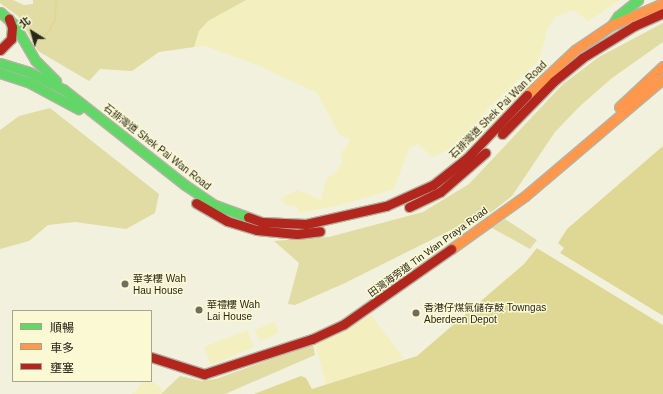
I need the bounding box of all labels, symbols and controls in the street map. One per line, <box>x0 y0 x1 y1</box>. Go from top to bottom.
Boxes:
north arrow <box>12 12 52 52</box>
text: 北 <box>17 14 33 31</box>
street label: 石排灣道 Shek Pai Wan Road <box>447 59 549 161</box>
street label: 石排灣道 Shek Pai Wan Road <box>101 101 213 193</box>
street label: 田灣海旁道 Tin Wan Praya Road <box>366 205 490 299</box>
place label: 華孝樓 Wah Hau House <box>133 272 186 296</box>
marker: 華孝樓 Wah Hau House <box>120 279 130 289</box>
place label: 華禮樓 Wah Lai House <box>207 298 260 322</box>
place label: 香港仔煤氣儲存鼓 Towngas Aberdeen Depot <box>424 301 546 324</box>
marker: 華禮樓 Wah Lai House <box>194 305 204 315</box>
marker: 香港仔煤氣儲存鼓 Towngas Aberdeen Depot <box>411 308 421 318</box>
legend <box>12 310 152 382</box>
text: 順暢 <box>50 321 74 335</box>
text: 車多 <box>50 341 74 355</box>
text: 壅塞 <box>50 361 74 375</box>

